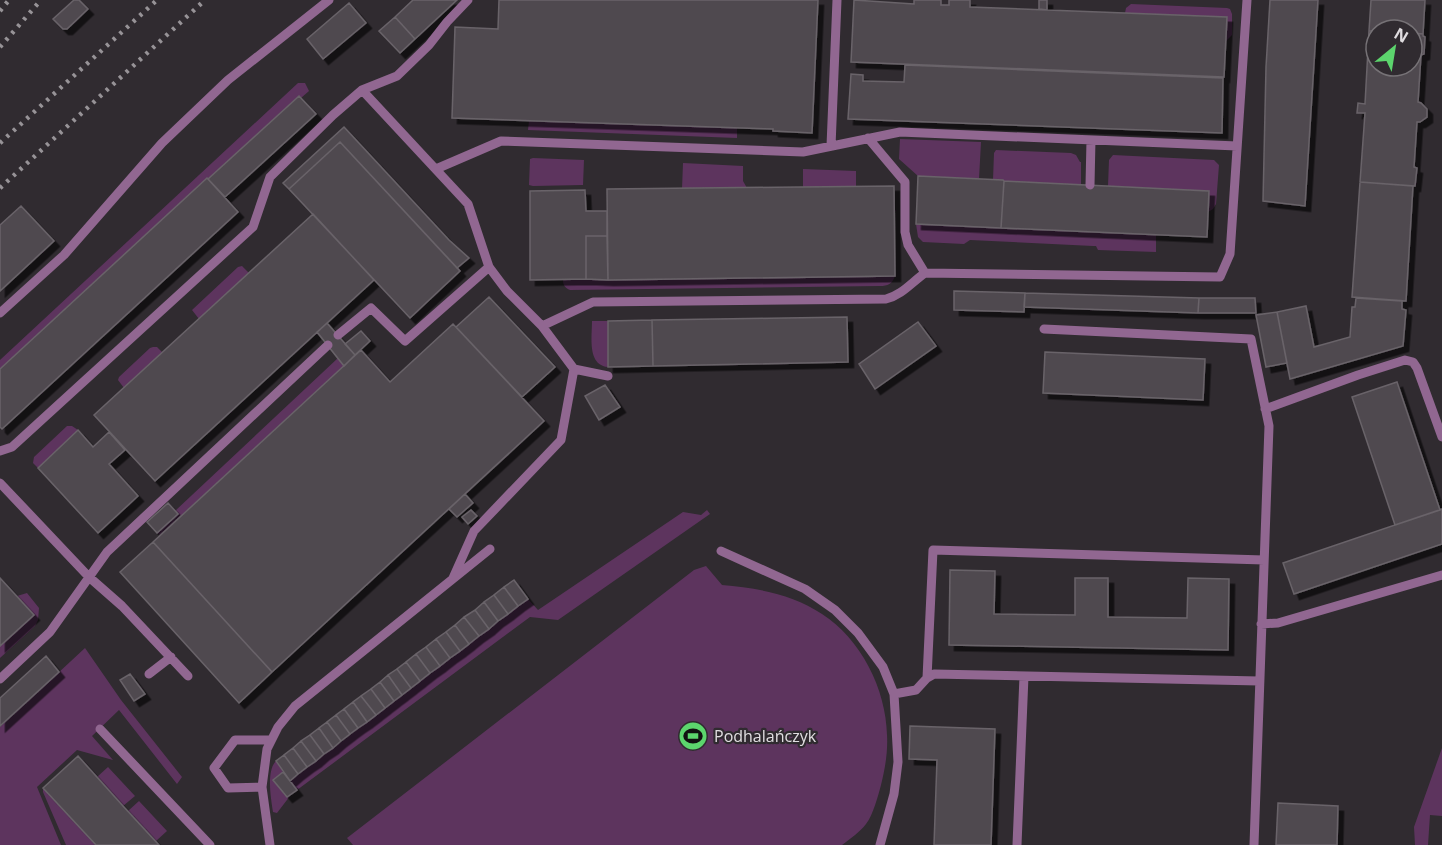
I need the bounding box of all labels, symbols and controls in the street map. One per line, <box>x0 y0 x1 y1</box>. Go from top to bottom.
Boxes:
north arrow <box>1364 18 1424 78</box>
text: N <box>1390 22 1413 48</box>
sports icon: Podhalańczyk <box>677 720 709 752</box>
place label: Podhalańczyk <box>714 725 817 747</box>

